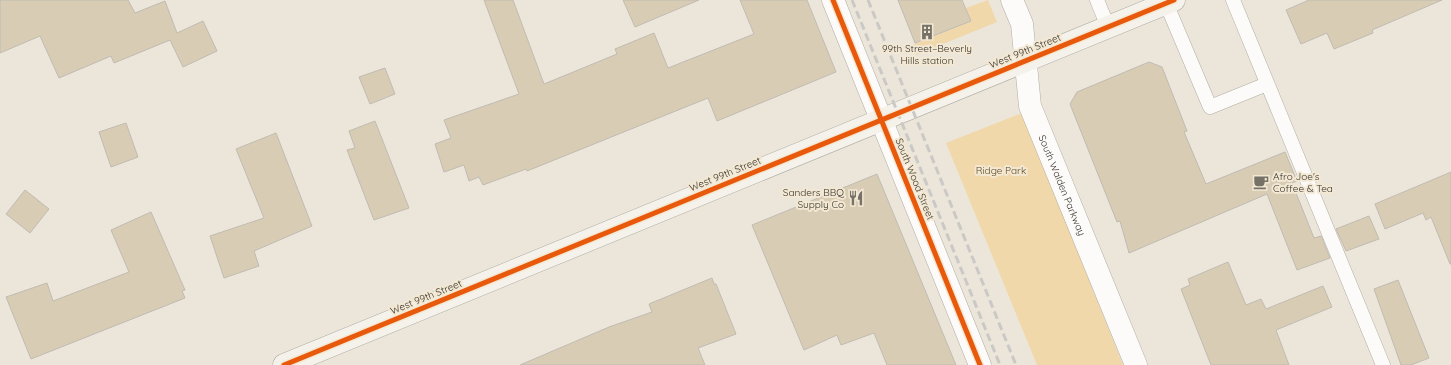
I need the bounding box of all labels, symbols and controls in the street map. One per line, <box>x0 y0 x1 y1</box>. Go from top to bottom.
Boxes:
building icon: 99th Street–Beverly Hills station <box>918 23 936 41</box>
street label: West 99th Street <box>987 30 1063 71</box>
place label: 99th Street–Beverly Hills station <box>882 42 972 67</box>
street label: South Walden Parkway <box>1036 133 1089 238</box>
street label: South Wood Street <box>893 136 938 222</box>
street label: West 99th Street <box>687 153 763 194</box>
park label: Ridge Park <box>976 164 1026 177</box>
place label: Afro Joe's Coffee & Tea <box>1273 170 1333 195</box>
cafe icon: Afro Joe's Coffee & Tea <box>1252 173 1270 191</box>
place label: Sanders BBQ Supply Co <box>783 186 844 211</box>
restaurant icon: Sanders BBQ Supply Co <box>847 189 865 207</box>
street label: West 99th Street <box>388 276 464 317</box>

